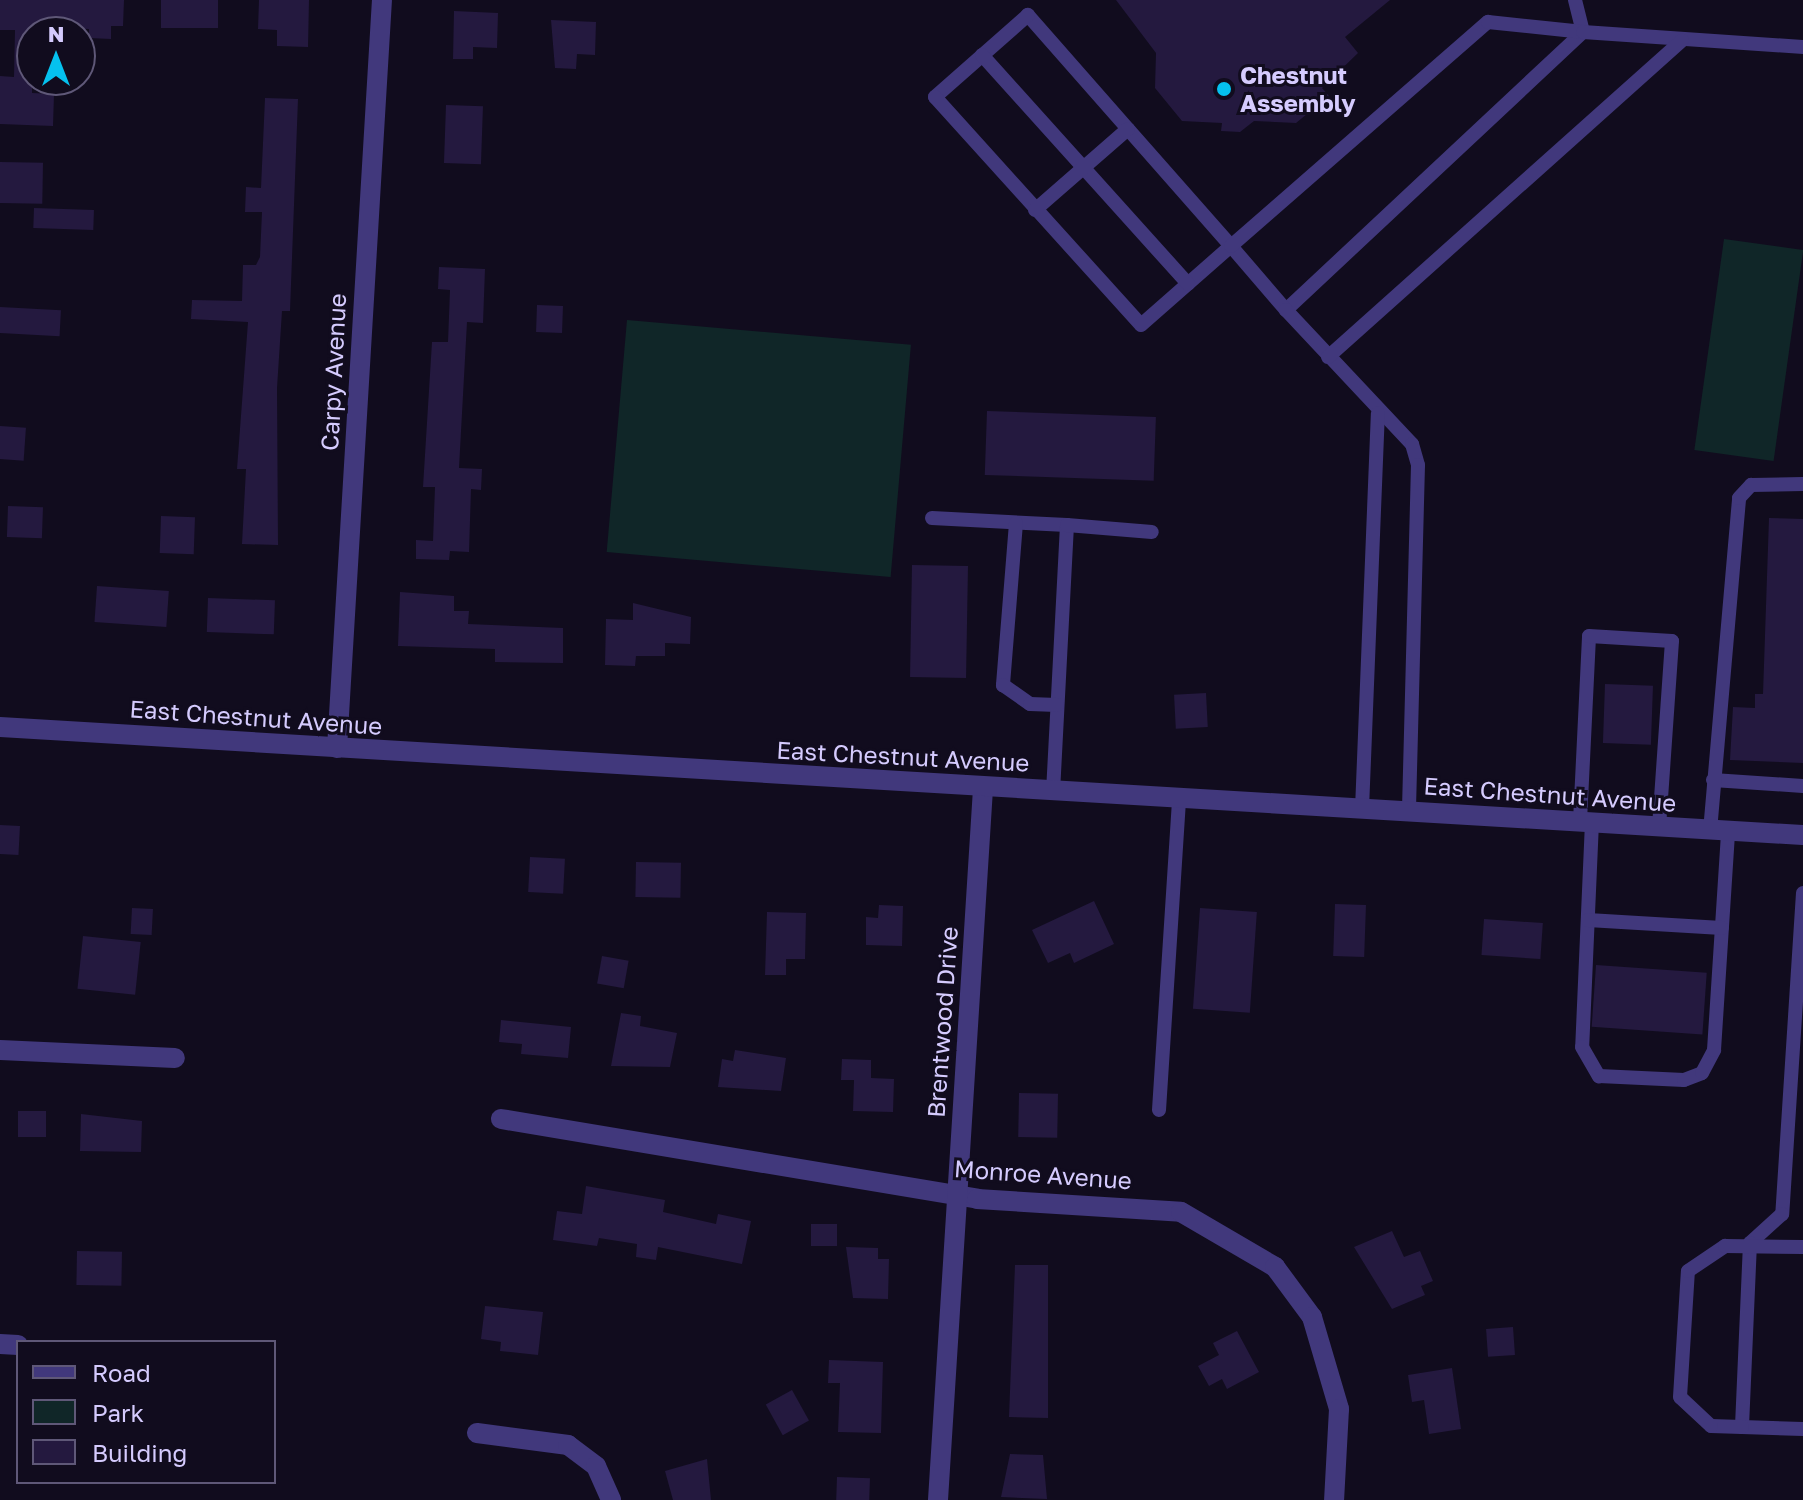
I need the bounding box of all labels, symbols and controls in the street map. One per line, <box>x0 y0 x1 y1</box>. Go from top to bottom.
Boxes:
north arrow <box>16 16 96 96</box>
text: N <box>48 20 64 47</box>
place label: Chestnut Assembly <box>1240 61 1356 117</box>
marker: Chestnut Assembly <box>1215 80 1233 98</box>
street label: Carpy Avenue <box>314 293 352 451</box>
street label: East Chestnut Avenue <box>129 694 383 740</box>
street label: East Chestnut Avenue <box>776 735 1030 777</box>
street label: East Chestnut Avenue <box>1423 771 1677 817</box>
street label: Brentwood Drive <box>921 925 963 1119</box>
street label: Monroe Avenue <box>953 1153 1133 1195</box>
legend <box>16 1340 276 1484</box>
text: Road <box>92 1358 151 1387</box>
text: Park <box>92 1398 144 1427</box>
text: Building <box>92 1438 187 1467</box>

